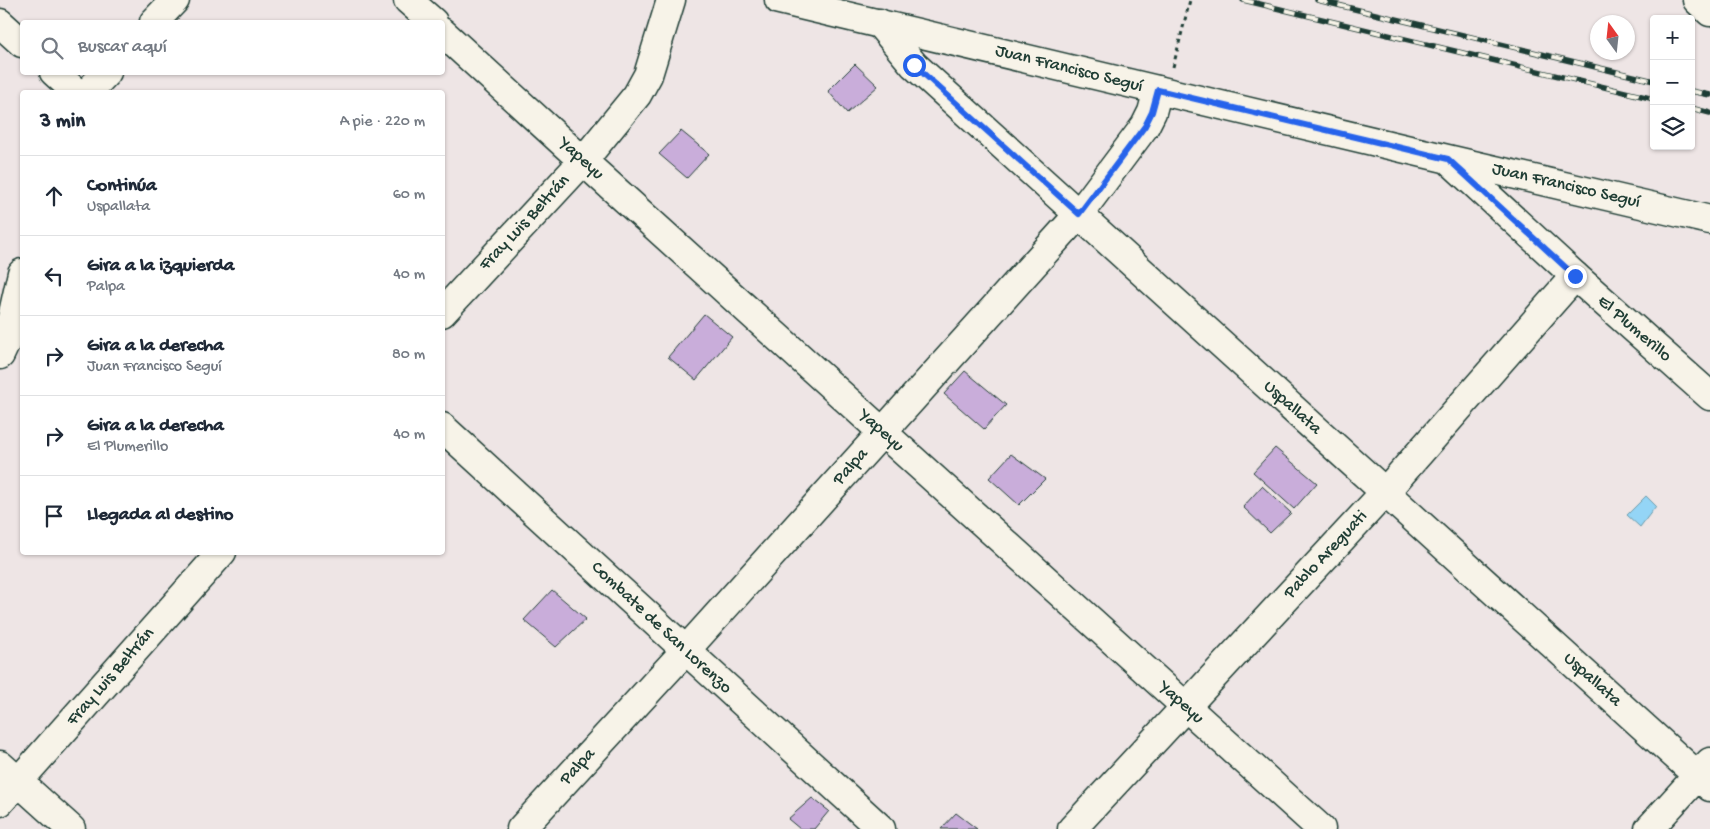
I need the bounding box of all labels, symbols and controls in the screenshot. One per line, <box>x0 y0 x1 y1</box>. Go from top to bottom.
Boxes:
north arrow <box>1590 15 1635 60</box>
map controls <box>1650 15 1695 150</box>
button: + <box>1650 15 1695 60</box>
search box <box>20 20 445 75</box>
icon: search <box>38 34 66 62</box>
text: Buscar aquí <box>78 36 167 59</box>
street label: Juan Francisco Seguí <box>993 40 1146 98</box>
route start <box>903 54 926 77</box>
button: − <box>1650 60 1695 105</box>
button: layers <box>1650 105 1695 150</box>
text: 3 min <box>40 110 85 135</box>
text: A pie · 220 m <box>340 113 425 132</box>
street label: Yapeyu <box>552 132 608 185</box>
street label: Juan Francisco Seguí <box>1490 159 1643 214</box>
street label: Fray Luis Beltrán <box>475 170 575 276</box>
text: Continúa <box>87 175 157 198</box>
icon: ahead <box>40 182 68 210</box>
text: 60 m <box>393 186 425 205</box>
text: Uspallata <box>87 198 150 217</box>
text: Gira a la izquierda <box>87 255 234 278</box>
icon: left <box>40 262 68 290</box>
route end <box>1564 265 1587 288</box>
text: 40 m <box>393 266 425 285</box>
text: Palpa <box>87 278 125 297</box>
street label: El Plumerillo <box>1593 291 1675 367</box>
text: Gira a la derecha <box>87 335 224 358</box>
icon: right <box>40 342 68 370</box>
text: 80 m <box>392 346 425 365</box>
text: Juan Francisco Seguí <box>87 358 222 377</box>
street label: Uspallata <box>1259 376 1326 440</box>
street label: Yapeyu <box>852 404 908 457</box>
text: Gira a la derecha <box>87 415 224 438</box>
icon: right <box>40 422 68 450</box>
text: 40 m <box>393 426 425 445</box>
text: El Plumerillo <box>87 438 168 457</box>
street label: Palpa <box>828 443 874 491</box>
icon: arrive <box>40 502 68 530</box>
text: Llegada al destino <box>87 504 233 527</box>
street label: Pablo Areguati <box>1279 506 1372 604</box>
street label: Combate de San Lorenzo <box>586 557 736 699</box>
street label: Fray Luis Beltrán <box>62 623 160 731</box>
street label: Uspallata <box>1559 648 1626 712</box>
street label: Yapeyu <box>1152 676 1208 729</box>
street label: Palpa <box>555 743 601 791</box>

